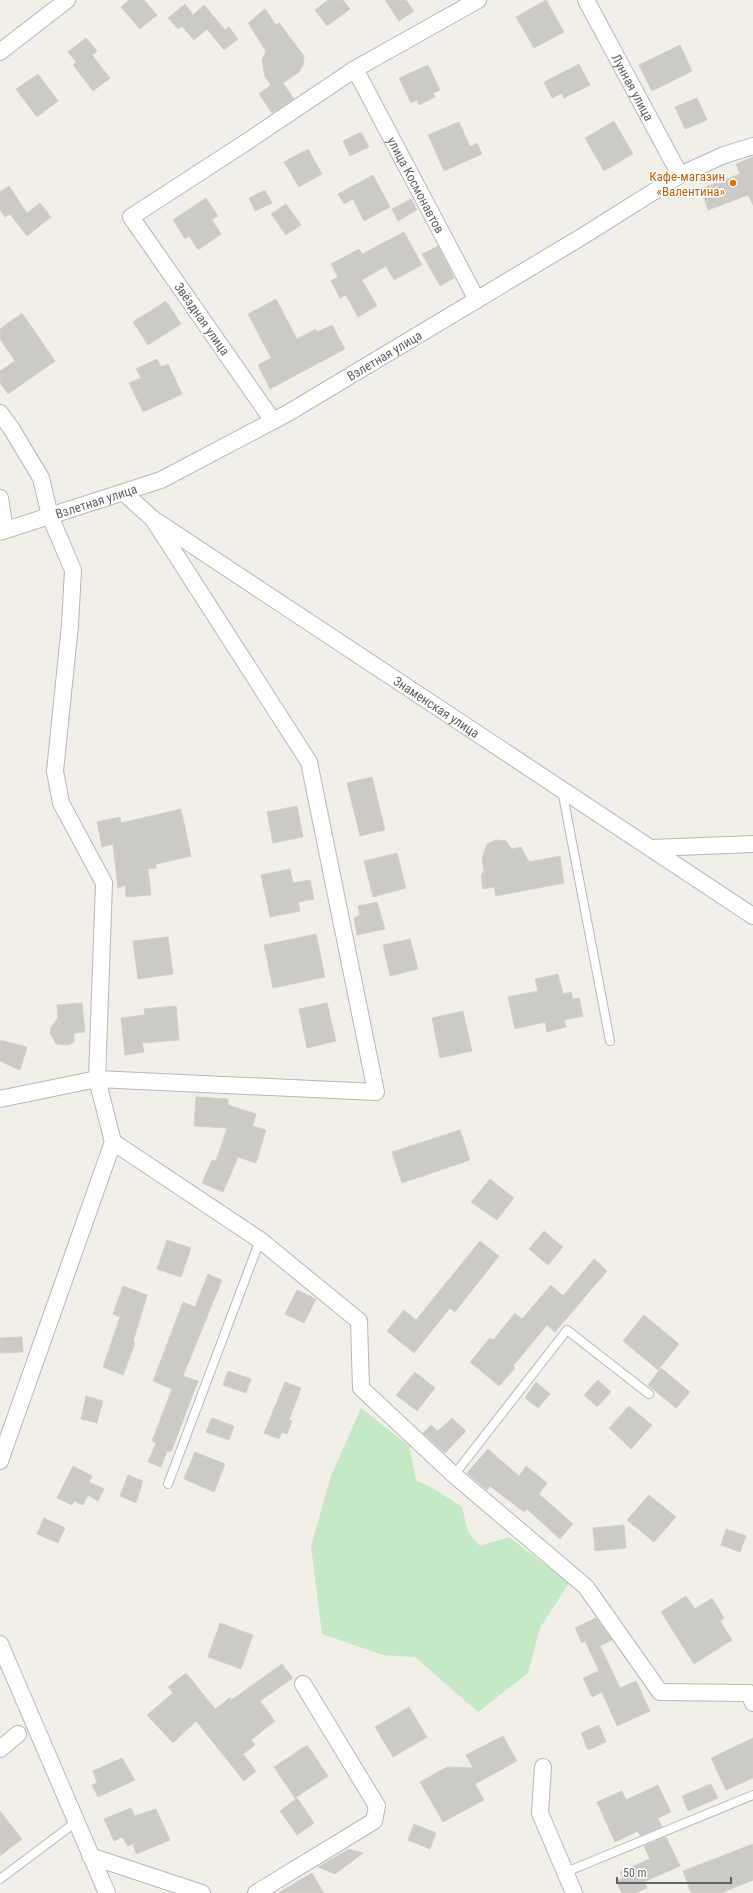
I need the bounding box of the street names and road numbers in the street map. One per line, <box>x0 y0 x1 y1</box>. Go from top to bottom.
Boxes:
street label: Лунная улица <box>609 51 657 123</box>
street label: улица Космонавтов <box>385 134 448 236</box>
street label: Звёздная улица <box>171 280 233 358</box>
street label: Взлетная улица <box>344 327 424 383</box>
street label: Взлетная улица <box>53 481 139 521</box>
street label: Знаменская улица <box>391 673 482 740</box>

